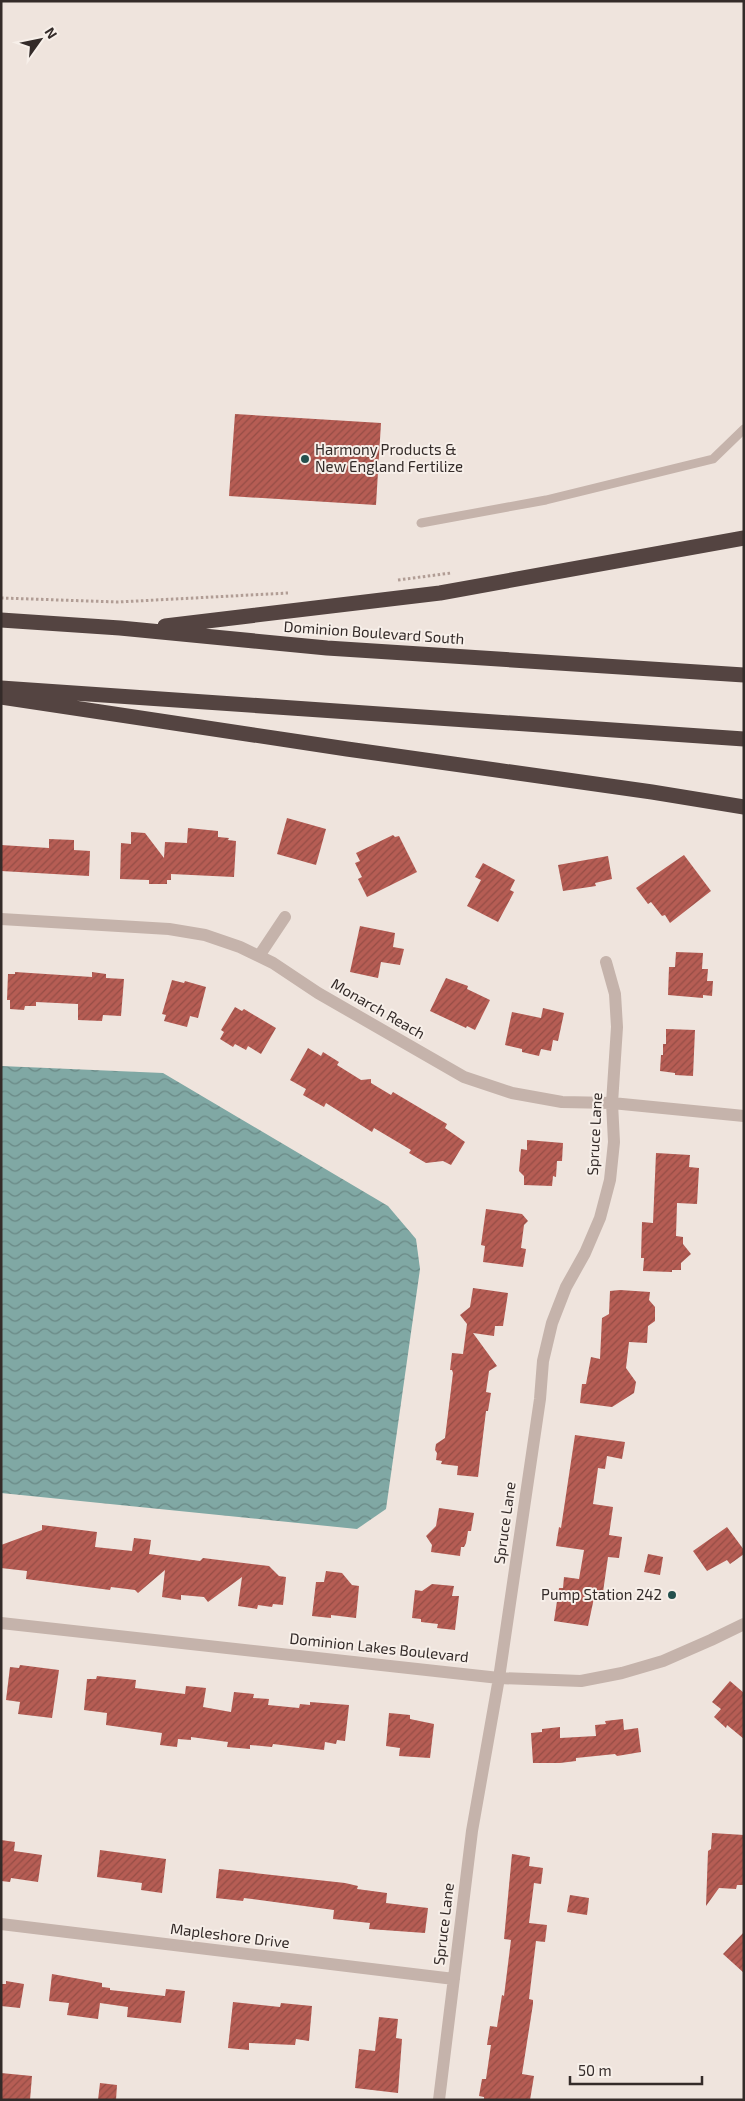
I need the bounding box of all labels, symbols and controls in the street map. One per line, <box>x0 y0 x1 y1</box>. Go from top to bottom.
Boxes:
north arrow <box>15 15 65 65</box>
text: N <box>41 24 61 42</box>
place label: Harmony Products & New England Fertilize <box>315 440 463 475</box>
marker: Harmony Products & New England Fertilize <box>299 453 311 465</box>
street label: Dominion Boulevard South <box>283 617 465 647</box>
street label: Monarch Reach <box>328 974 429 1042</box>
street label: Spruce Lane <box>583 1092 605 1176</box>
street label: Spruce Lane <box>489 1481 519 1565</box>
place label: Pump Station 242 <box>541 1585 662 1603</box>
marker: Pump Station 242 <box>666 1589 678 1601</box>
street label: Dominion Lakes Boulevard <box>289 1629 470 1665</box>
street label: Spruce Lane <box>429 1882 457 1966</box>
street label: Mapleshore Drive <box>169 1919 291 1951</box>
scale bar <box>570 2054 702 2086</box>
text: 50 m <box>578 2061 612 2079</box>

